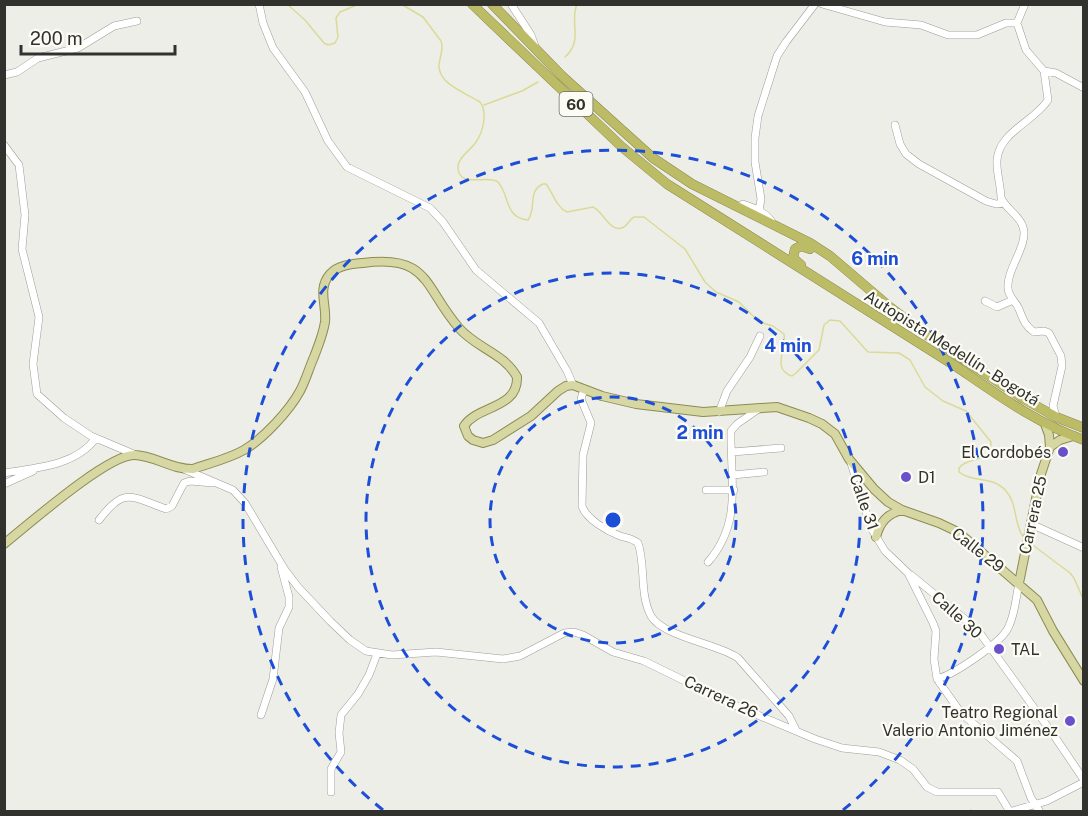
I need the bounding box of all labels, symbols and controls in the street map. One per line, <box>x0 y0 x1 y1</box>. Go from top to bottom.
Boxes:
scale bar <box>21 18 176 56</box>
text: 200 m <box>30 28 83 49</box>
road number: 60 <box>560 92 592 116</box>
text: 6 min <box>851 248 899 269</box>
street label: Autopista Medellín - Bogotá <box>861 286 1043 410</box>
text: 4 min <box>764 335 812 356</box>
text: 2 min <box>676 422 724 443</box>
place label: El Cordobés <box>961 443 1051 462</box>
marker: El Cordobés <box>1056 445 1070 459</box>
place label: D1 <box>918 468 936 487</box>
marker: D1 <box>899 470 913 484</box>
street label: Calle 31 <box>846 471 882 533</box>
street label: Carrera 25 <box>1015 474 1051 556</box>
centre of rings <box>603 510 623 530</box>
street label: Calle 29 <box>948 524 1008 576</box>
street label: Calle 30 <box>928 587 986 643</box>
place label: TAL <box>1011 640 1040 659</box>
marker: TAL <box>992 642 1006 656</box>
street label: Carrera 26 <box>681 672 761 722</box>
place label: Teatro Regional Valerio Antonio Jiménez <box>882 703 1058 740</box>
marker: Teatro Regional Valerio Antonio Jiménez <box>1063 714 1077 728</box>

